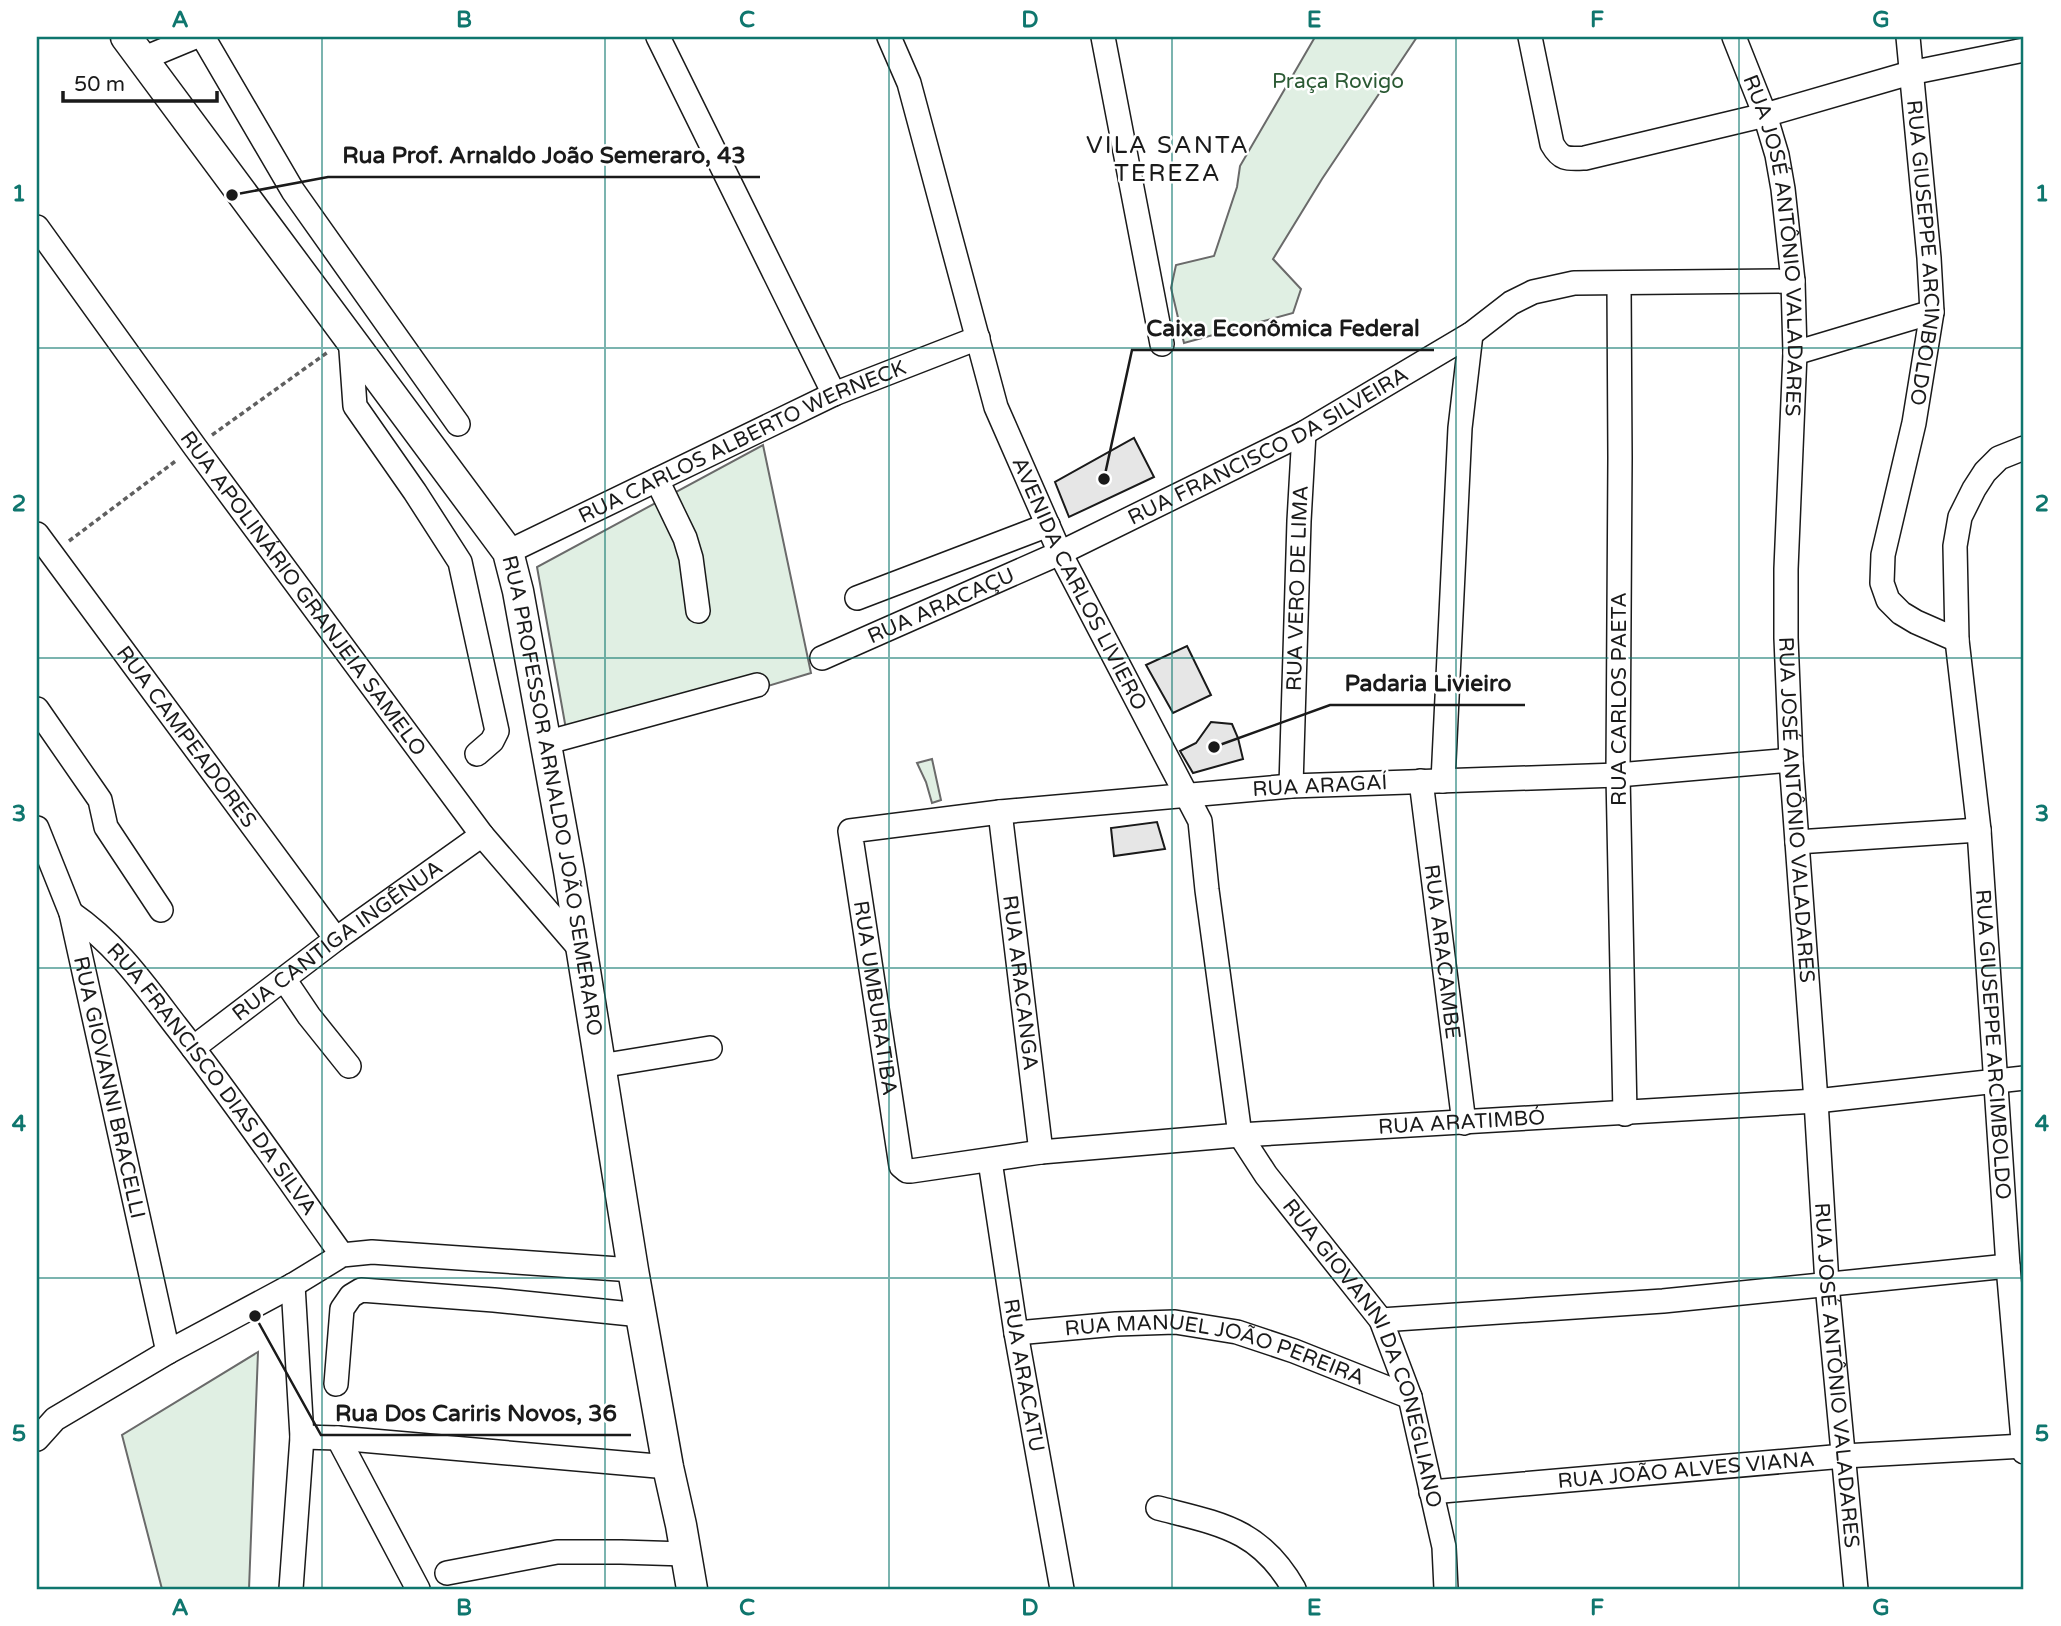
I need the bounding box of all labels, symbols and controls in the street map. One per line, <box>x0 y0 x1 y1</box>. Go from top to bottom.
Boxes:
text: A <box>171 6 189 34</box>
text: B <box>456 6 472 34</box>
text: C <box>739 6 755 34</box>
text: D <box>1021 6 1039 34</box>
text: E <box>1307 6 1321 34</box>
text: F <box>1590 6 1604 34</box>
text: G <box>1872 6 1890 34</box>
scale bar <box>63 60 217 104</box>
park label: Praça Rovigo <box>1272 69 1404 94</box>
street label: RUA JOSÉ ANTÔNIO VALADARES <box>1738 71 1808 417</box>
text: 50 m <box>74 72 125 97</box>
street label: RUA GIUSEPPE ARCINBOLDO <box>1902 99 1945 407</box>
district label: VILA SANTA TEREZA <box>1086 131 1250 188</box>
callout: Rua Prof. Arnaldo João Semeraro, 43 <box>328 133 760 177</box>
text: Rua Prof. Arnaldo João Semeraro, 43 <box>342 142 746 170</box>
text: 1 <box>12 180 26 208</box>
text: 1 <box>2035 180 2049 208</box>
callout: Caixa Econômica Federal <box>1132 306 1434 350</box>
text: Caixa Econômica Federal <box>1146 315 1420 343</box>
street label: RUA CARLOS ALBERTO WERNECK <box>574 355 909 528</box>
street label: RUA FRANCISCO DA SILVEIRA <box>1124 362 1412 530</box>
street label: RUA APOLINÁRIO GRANJEIA SAMELO <box>175 426 432 761</box>
street label: AVENIDA CARLOS LIVIERO <box>1007 453 1152 714</box>
street label: RUA VERO DE LIMA <box>1281 485 1314 691</box>
text: 2 <box>12 490 26 518</box>
text: 2 <box>2035 490 2049 518</box>
street label: RUA PROFESSOR ARNALDO JOÃO SEMERARO <box>497 553 608 1038</box>
street label: RUA ARACAÇU <box>864 562 1018 649</box>
street label: RUA CARLOS PAETA <box>1607 592 1632 806</box>
street label: RUA JOSÉ ANTÔNIO VALADARES <box>1773 636 1820 984</box>
street label: RUA CAMPEADORES <box>111 641 262 833</box>
callout: Padaria Livieiro <box>1330 661 1525 705</box>
text: Padaria Livieiro <box>1345 670 1511 698</box>
street label: RUA ARAGAÍ <box>1252 770 1388 802</box>
text: 3 <box>12 800 26 828</box>
text: 3 <box>2035 800 2049 828</box>
street label: RUA CANTIGA INGÊNUA <box>227 855 447 1026</box>
street label: RUA ARACAMBE <box>1419 863 1466 1041</box>
street label: RUA GIUSEPPE ARCIMBOLDO <box>1970 889 2016 1201</box>
street label: RUA ARACANGA <box>998 894 1044 1072</box>
street label: RUA UMBURATIBA <box>848 899 903 1097</box>
street label: RUA FRANCISCO DIAS DA SILVA <box>102 938 322 1220</box>
street label: RUA GIOVANNI BRACELLI <box>68 954 151 1221</box>
street label: RUA ARATIMBÓ <box>1377 1105 1546 1139</box>
text: 4 <box>12 1110 27 1138</box>
text: 4 <box>2035 1110 2050 1138</box>
street label: RUA GIOVANNI DA CONEGLIANO <box>1277 1194 1447 1510</box>
street label: RUA JOSÉ ANTÔNIO VALADARES <box>1810 1202 1865 1549</box>
street label: RUA ARACATU <box>998 1297 1050 1454</box>
street label: RUA MANUEL JOÃO PEREIRA <box>1064 1309 1368 1390</box>
callout: Rua Dos Cariris Novos, 36 <box>321 1391 631 1435</box>
text: Rua Dos Cariris Novos, 36 <box>335 1400 617 1428</box>
text: 5 <box>12 1420 26 1448</box>
text: 5 <box>2035 1420 2049 1448</box>
street label: RUA JOÃO ALVES VIANA <box>1556 1446 1816 1493</box>
text: A <box>171 1594 189 1622</box>
text: B <box>456 1594 472 1622</box>
text: C <box>739 1594 755 1622</box>
text: D <box>1021 1594 1039 1622</box>
text: E <box>1307 1594 1321 1622</box>
text: F <box>1590 1594 1604 1622</box>
text: G <box>1872 1594 1890 1622</box>

